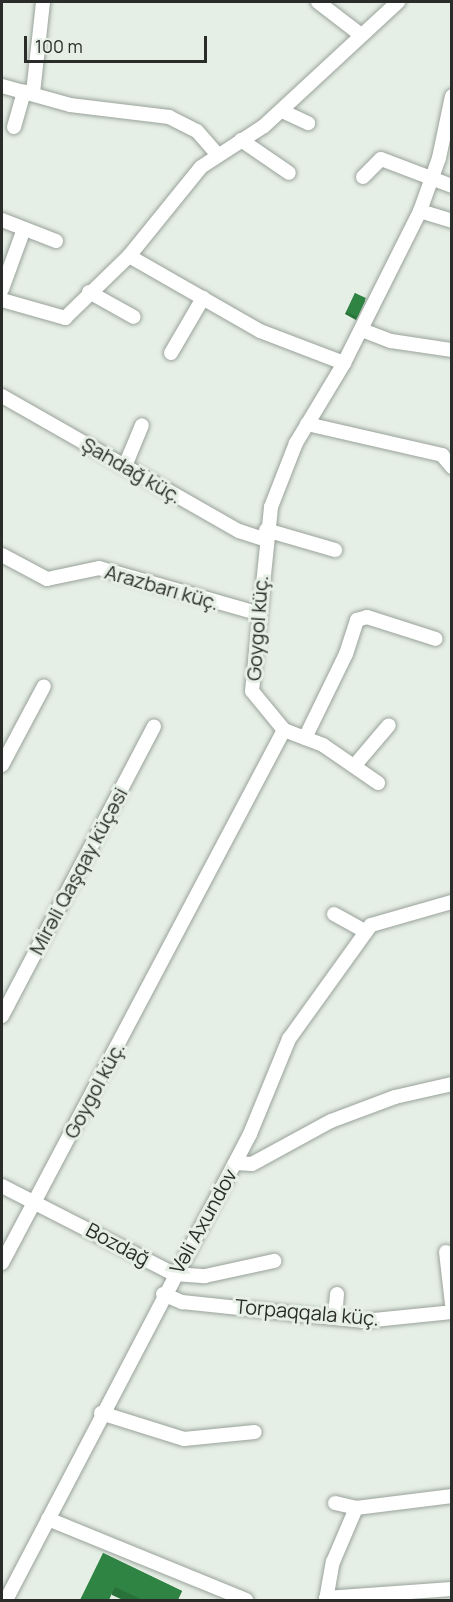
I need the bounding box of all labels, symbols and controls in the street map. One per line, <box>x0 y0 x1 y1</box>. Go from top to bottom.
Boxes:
scale bar <box>27 24 210 62</box>
text: 100 m <box>35 34 83 58</box>
street label: Şahdağ küç. <box>78 432 186 508</box>
street label: Arazbarı küç. <box>102 559 222 615</box>
street label: Goygol küç. <box>241 574 273 682</box>
street label: Mirəli Qaşqay küçəsi <box>24 783 132 959</box>
street label: Goygol küç. <box>59 1038 129 1142</box>
street label: Vəli Axundov <box>164 1164 242 1278</box>
street label: Bozdağ <box>82 1217 154 1271</box>
street label: Torpaqqala küç. <box>234 1294 380 1330</box>

